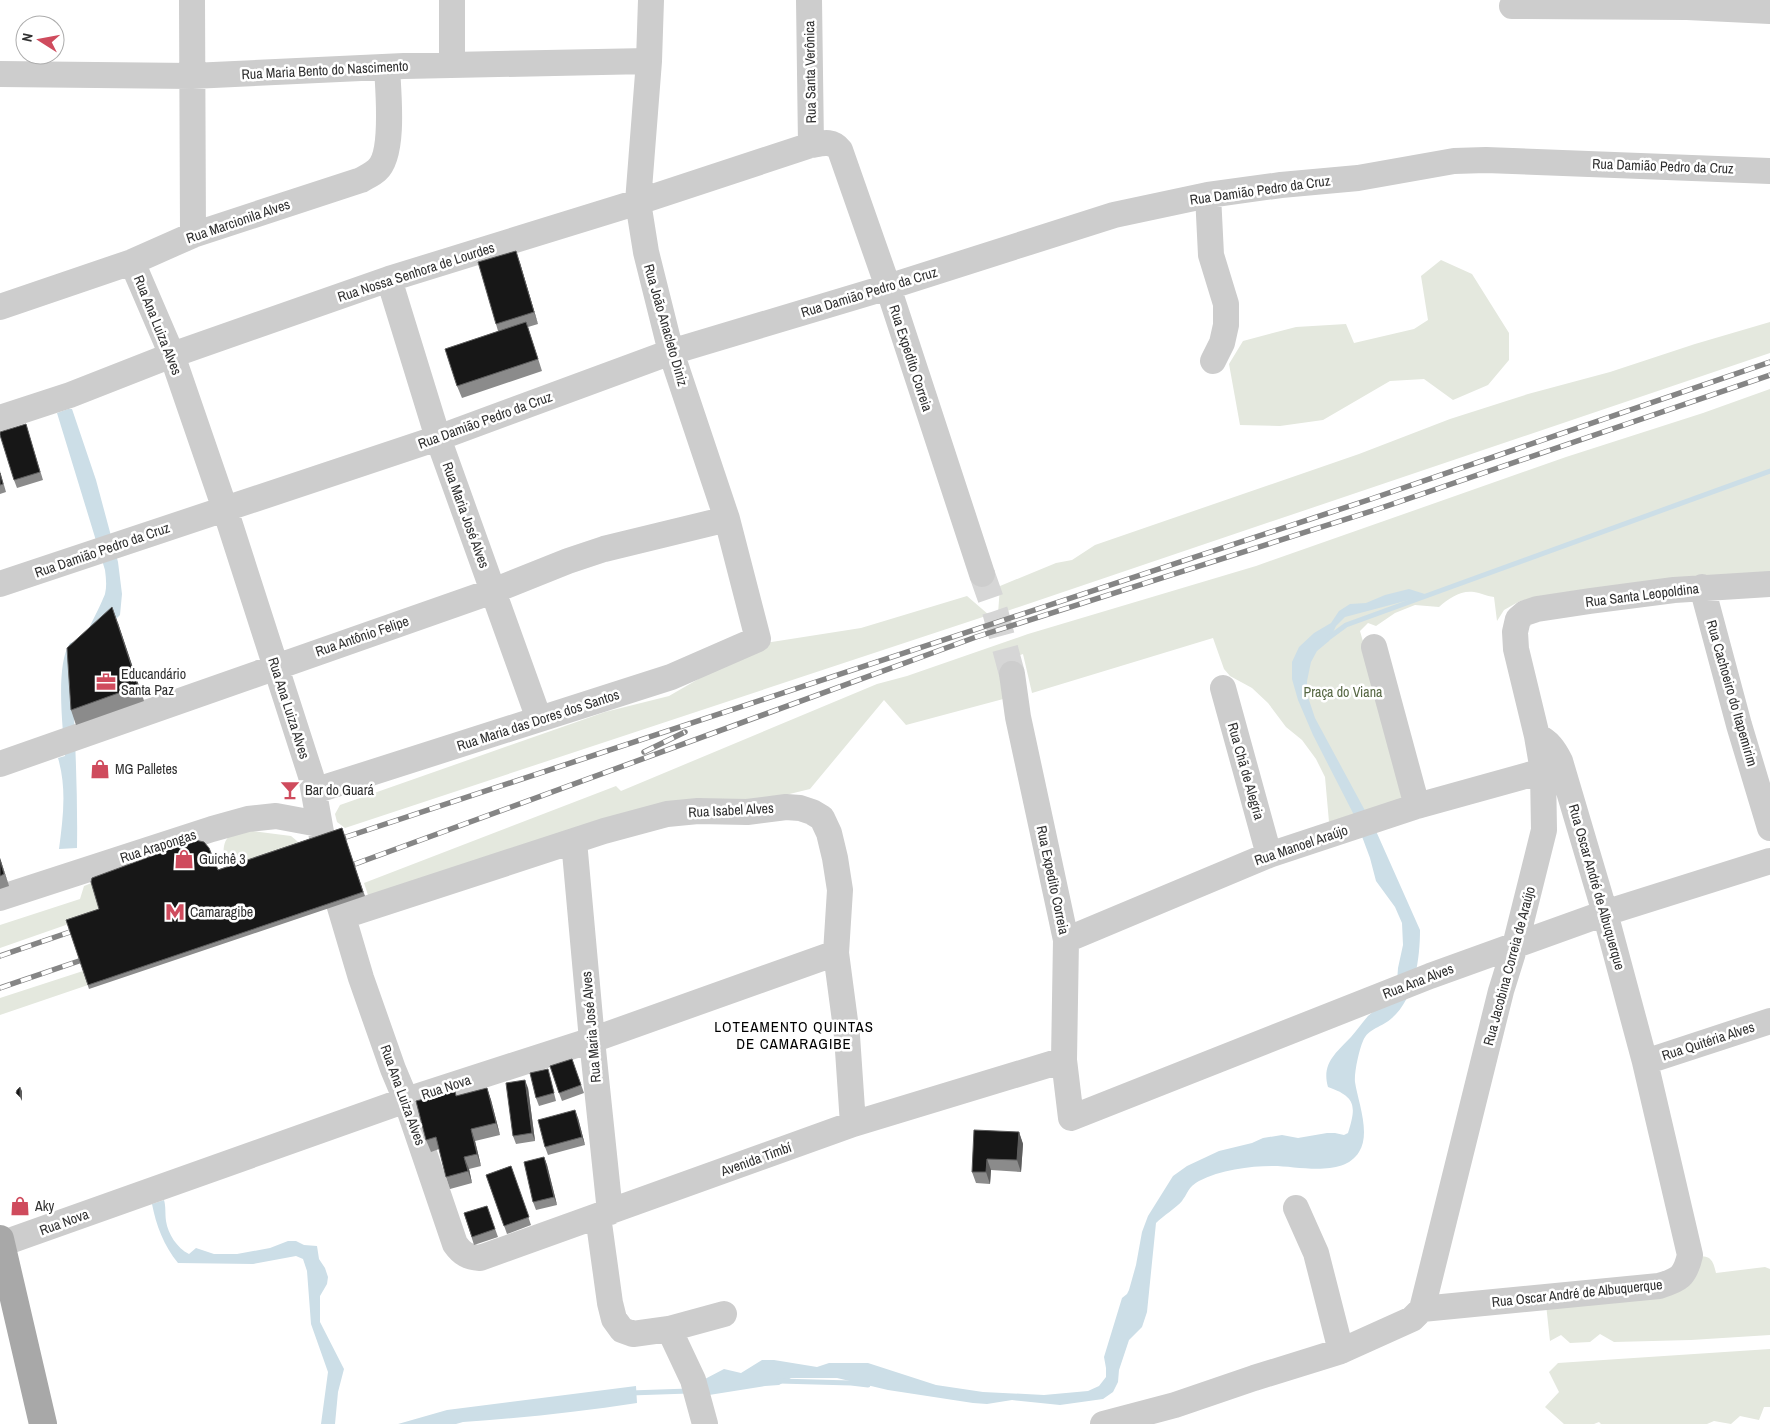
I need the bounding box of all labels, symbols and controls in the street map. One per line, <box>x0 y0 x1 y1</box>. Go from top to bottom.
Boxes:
north arrow <box>15 15 65 65</box>
street label: Rua Santa Verônica <box>800 20 820 124</box>
text: N <box>18 32 37 43</box>
street label: Rua Maria Bento do Nascimento <box>241 57 409 83</box>
street label: Rua Damião Pedro da Cruz <box>1592 155 1734 177</box>
street label: Rua Damião Pedro da Cruz <box>1189 171 1332 209</box>
street label: Rua Marcionila Alves <box>184 195 292 247</box>
street label: Rua Nossa Senhora de Lourdes <box>335 238 497 306</box>
street label: Rua João Anacleto Diniz <box>640 262 692 388</box>
street label: Rua Damião Pedro da Cruz <box>799 263 940 321</box>
street label: Rua Ana Luiza Alves <box>130 273 186 378</box>
street label: Rua Expedito Correia <box>885 302 937 414</box>
street label: Rua Damião Pedro da Cruz <box>415 387 555 453</box>
street label: Rua Maria José Alves <box>438 459 494 571</box>
street label: Rua Damião Pedro da Cruz <box>32 518 172 582</box>
street label: Rua Santa Leopoldina <box>1584 579 1700 611</box>
street label: Rua Antônio Felipe <box>313 612 411 660</box>
street label: Rua Cachoeiro do Itapemirim <box>1703 618 1761 768</box>
street label: Rua Ana Luiza Alves <box>264 655 314 761</box>
place label: Educandário Santa Paz <box>121 665 186 699</box>
office icon: Educandário Santa Paz <box>95 671 117 693</box>
park label: Praça do Viana <box>1304 683 1383 701</box>
street label: Rua Maria das Dores dos Santos <box>454 685 622 755</box>
street label: Rua Chã de Alegria <box>1224 720 1269 822</box>
shop icon: MG Palletes <box>89 758 111 780</box>
place label: MG Palletes <box>115 760 178 778</box>
bar icon: Bar do Guará <box>279 779 301 801</box>
place label: Bar do Guará <box>305 781 375 799</box>
street label: Rua Isabel Alves <box>688 799 774 821</box>
street label: Rua Oscar André de Albuquerque <box>1565 802 1629 972</box>
street label: Rua Manoel Araújo <box>1252 821 1350 869</box>
street label: Rua Expedito Correia <box>1033 824 1073 937</box>
street label: Rua Arapongas <box>118 825 199 867</box>
shop icon: Guichê 3 <box>173 848 195 870</box>
place label: Guichê 3 <box>199 850 246 868</box>
street label: Rua Jacobina Correia de Araújo <box>1479 884 1539 1048</box>
metro station icon: Camaragibe <box>164 901 186 923</box>
place label: Camaragibe <box>190 903 253 921</box>
street label: Rua Ana Alves <box>1380 959 1456 1003</box>
street label: Rua Maria José Alves <box>577 970 605 1083</box>
district label: LOTEAMENTO QUINTAS DE CAMARAGIBE <box>714 1016 874 1054</box>
street label: Rua Quitéria Alves <box>1659 1017 1757 1064</box>
street label: Rua Ana Luiza Alves <box>376 1042 430 1148</box>
street label: Rua Nova <box>419 1070 474 1103</box>
street label: Avenida Timbí <box>717 1138 795 1180</box>
shop icon: Aky <box>9 1195 31 1217</box>
place label: Aky <box>34 1197 54 1215</box>
street label: Rua Nova <box>37 1205 92 1239</box>
street label: Rua Oscar André de Albuquerque <box>1491 1275 1663 1311</box>

